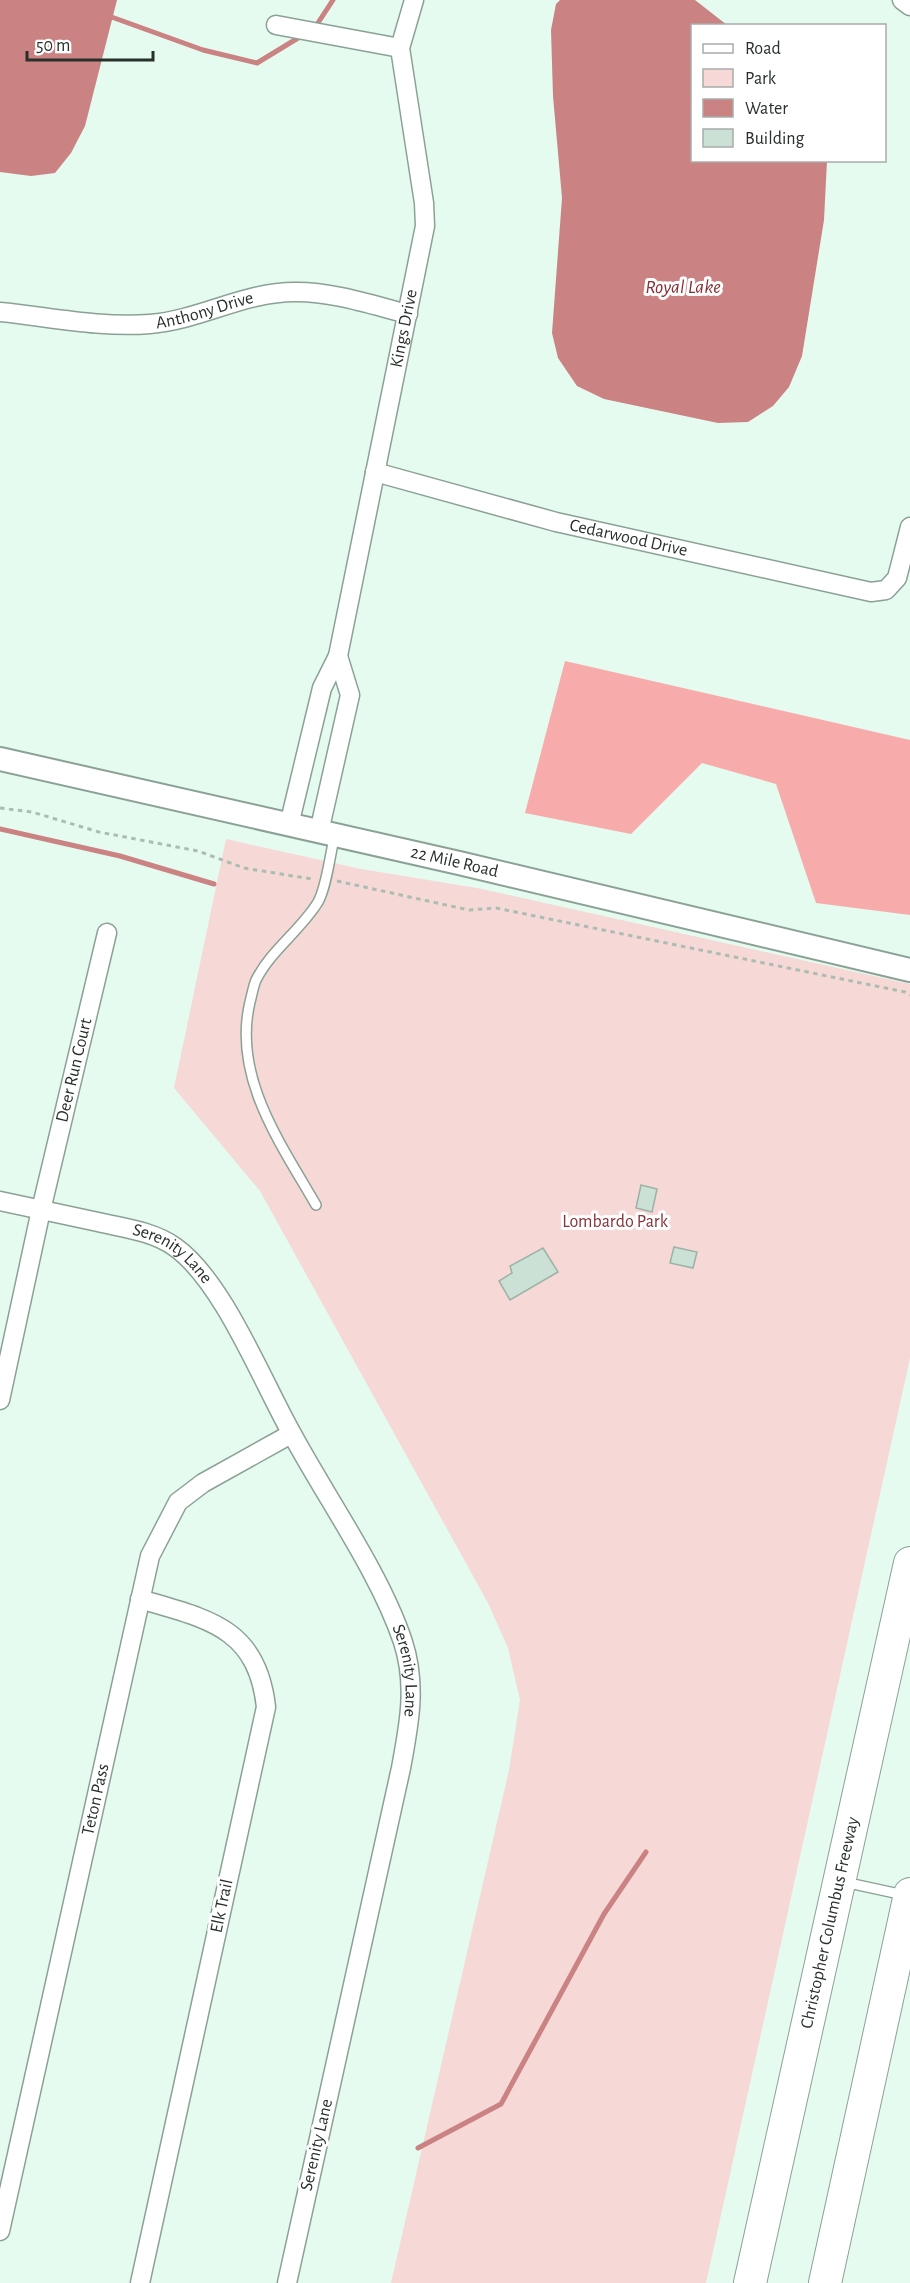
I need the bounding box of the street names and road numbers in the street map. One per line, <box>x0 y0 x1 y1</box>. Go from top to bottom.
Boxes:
street label: Kings Drive <box>388 288 421 369</box>
street label: Anthony Drive <box>155 289 255 332</box>
street label: Cedarwood Drive <box>568 516 689 560</box>
street label: 22 Mile Road <box>409 843 500 881</box>
street label: Deer Run Court <box>53 1016 95 1124</box>
street label: Serenity Lane <box>131 1221 215 1287</box>
street label: Serenity Lane <box>388 1622 420 1718</box>
street label: Teton Pass <box>79 1762 113 1837</box>
street label: Christopher Columbus Freeway <box>798 1815 862 2030</box>
street label: Elk Trail <box>208 1877 236 1935</box>
street label: Serenity Lane <box>298 2097 336 2193</box>

